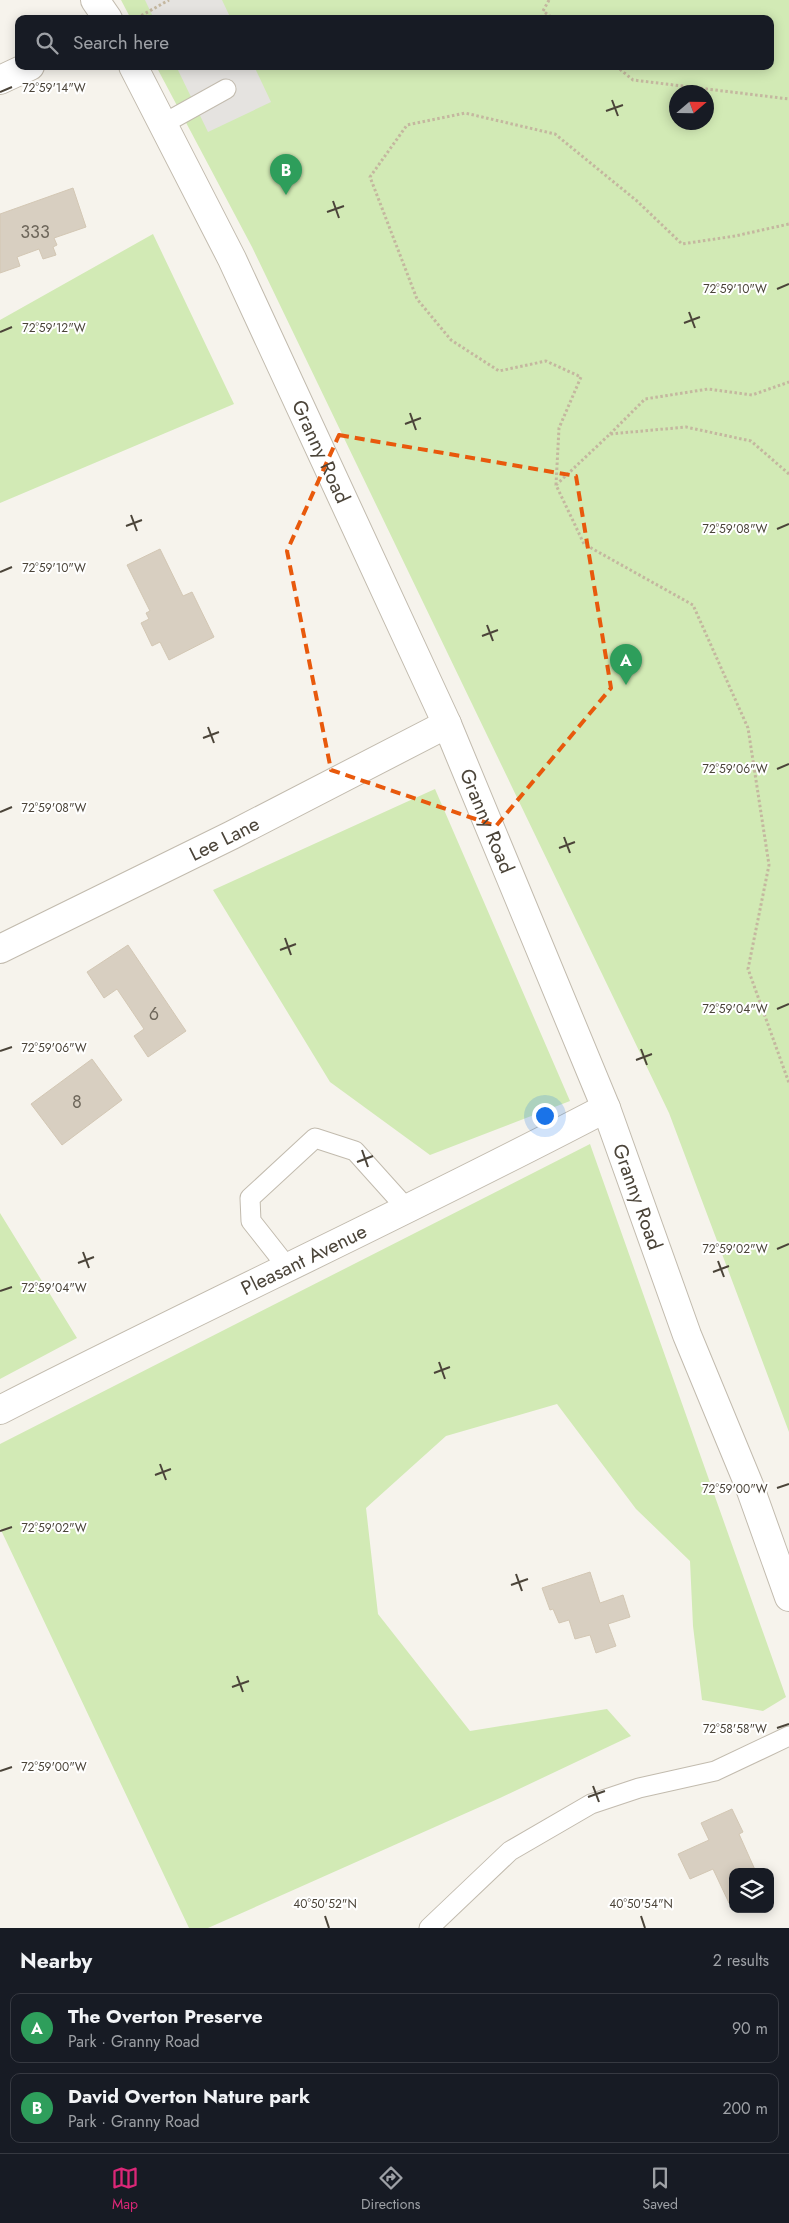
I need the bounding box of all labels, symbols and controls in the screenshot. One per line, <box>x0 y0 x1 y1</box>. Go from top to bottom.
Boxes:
search box <box>15 15 774 70</box>
icon: search <box>33 29 61 57</box>
text: Search here <box>73 29 169 56</box>
text: 72°59'14"W <box>22 79 86 97</box>
north arrow <box>669 85 714 130</box>
pin: B <box>270 154 302 195</box>
house number: 333 <box>20 219 50 245</box>
text: 72°59'10"W <box>703 280 767 298</box>
text: 72°59'12"W <box>22 319 86 337</box>
street label: Granny Road <box>284 395 357 508</box>
text: 72°59'08"W <box>703 520 768 538</box>
text: 72°59'10"W <box>22 559 86 577</box>
pin: A <box>610 644 642 685</box>
text: 72°59'06"W <box>702 760 768 778</box>
street label: Granny Road <box>452 764 521 878</box>
text: 72°59'08"W <box>22 799 87 817</box>
street label: Lee Lane <box>185 809 265 869</box>
text: 72°59'04"W <box>702 1000 768 1018</box>
house number: 6 <box>149 1001 159 1027</box>
text: 72°59'06"W <box>21 1039 87 1057</box>
house number: 8 <box>72 1089 82 1115</box>
your location <box>532 1103 558 1129</box>
street label: Granny Road <box>605 1140 669 1254</box>
street label: Pleasant Avenue <box>236 1217 372 1303</box>
text: 72°59'02"W <box>702 1240 768 1258</box>
text: 72°59'04"W <box>21 1279 87 1297</box>
text: 72°59'00"W <box>702 1480 768 1498</box>
text: 72°59'02"W <box>21 1519 87 1537</box>
text: 72°58'58"W <box>703 1720 767 1738</box>
text: 72°59'00"W <box>21 1758 87 1776</box>
map controls <box>729 1868 774 1913</box>
button: layers <box>729 1868 774 1913</box>
text: 40°50'52"N <box>293 1895 357 1913</box>
text: 40°50'54"N <box>609 1895 673 1913</box>
text: Nearby <box>20 1946 92 1976</box>
text: 2 results <box>713 1949 769 1972</box>
text: The Overton Preserve <box>68 2003 263 2030</box>
text: A <box>31 2017 43 2040</box>
text: 90 m <box>732 2017 768 2040</box>
text: Park · Granny Road <box>68 2030 200 2053</box>
text: David Overton Nature park <box>68 2083 310 2110</box>
text: B <box>32 2097 42 2120</box>
text: 200 m <box>722 2097 768 2120</box>
text: Park · Granny Road <box>68 2110 200 2133</box>
tab: Map <box>111 2164 139 2214</box>
tab: Directions <box>361 2164 420 2214</box>
tab: Saved <box>642 2164 678 2214</box>

